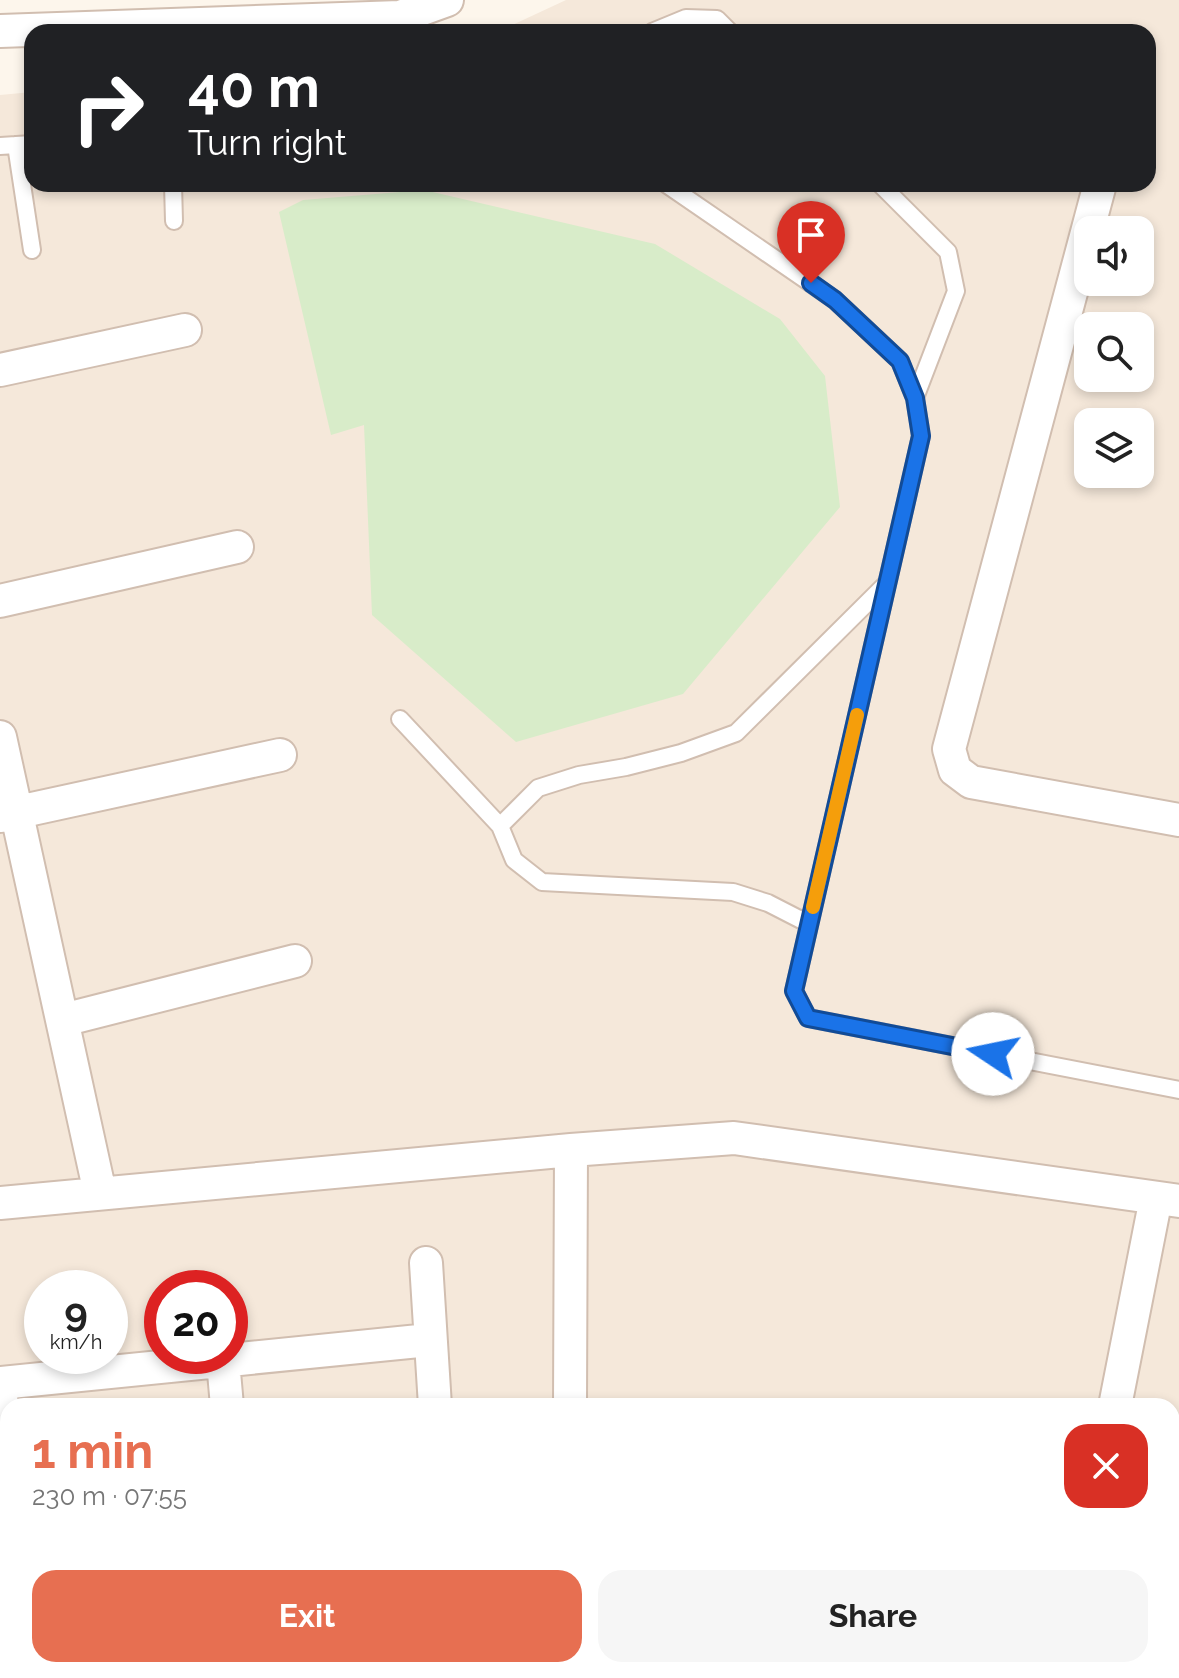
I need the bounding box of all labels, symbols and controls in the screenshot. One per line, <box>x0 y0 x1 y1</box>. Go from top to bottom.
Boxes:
text: 40 m <box>188 54 320 120</box>
icon: right <box>56 56 160 160</box>
text: Turn right <box>188 121 347 163</box>
pin <box>777 201 845 283</box>
icon: arrive <box>789 213 833 257</box>
map controls <box>1074 216 1154 488</box>
button: sound <box>1074 216 1154 296</box>
button: search <box>1074 312 1154 392</box>
button: layers <box>1074 408 1154 488</box>
position arrow <box>951 1012 1035 1096</box>
speed limit sign: 20 <box>144 1270 248 1374</box>
text: 9 <box>64 1288 88 1335</box>
text: km/h <box>50 1330 102 1354</box>
text: 1 min <box>32 1423 153 1479</box>
button: close <box>1064 1424 1148 1508</box>
text: 230 m · 07:55 <box>32 1481 187 1511</box>
button: Exit <box>32 1570 582 1662</box>
button: Share <box>598 1570 1148 1662</box>

